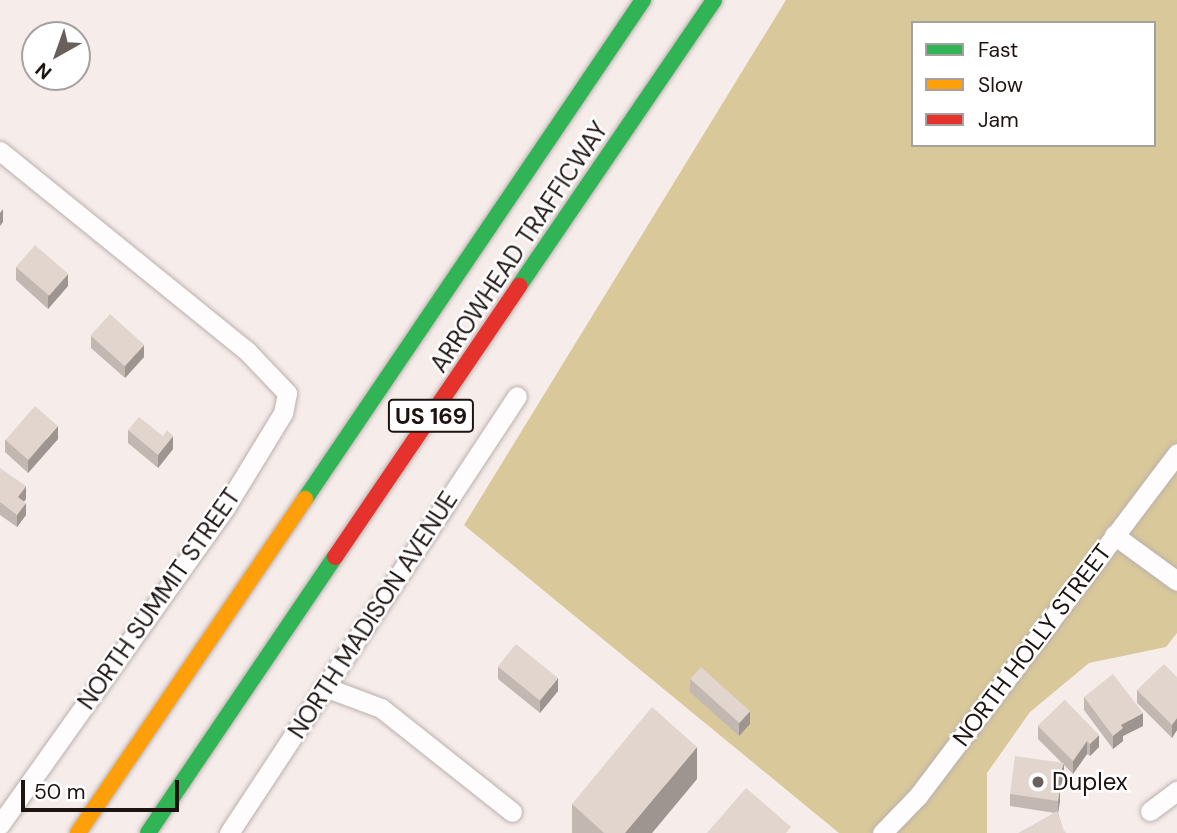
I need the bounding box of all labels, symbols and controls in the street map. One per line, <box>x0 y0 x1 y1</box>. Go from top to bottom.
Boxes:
north arrow <box>21 21 91 91</box>
legend <box>911 21 1156 147</box>
text: Fast <box>978 36 1018 64</box>
text: N <box>30 57 57 85</box>
text: Slow <box>978 71 1023 99</box>
text: Jam <box>978 106 1019 134</box>
street label: ARROWHEAD TRAFFICWAY <box>424 116 614 378</box>
road number: US 169 <box>387 396 475 436</box>
street label: NORTH SUMMIT STREET <box>72 483 246 715</box>
street label: NORTH MADISON AVENUE <box>282 486 464 744</box>
street label: NORTH HOLLY STREET <box>947 538 1117 752</box>
scale bar <box>24 766 182 810</box>
place label: Duplex <box>1052 768 1128 796</box>
marker: Duplex <box>1030 774 1046 790</box>
text: 50 m <box>34 778 85 806</box>

